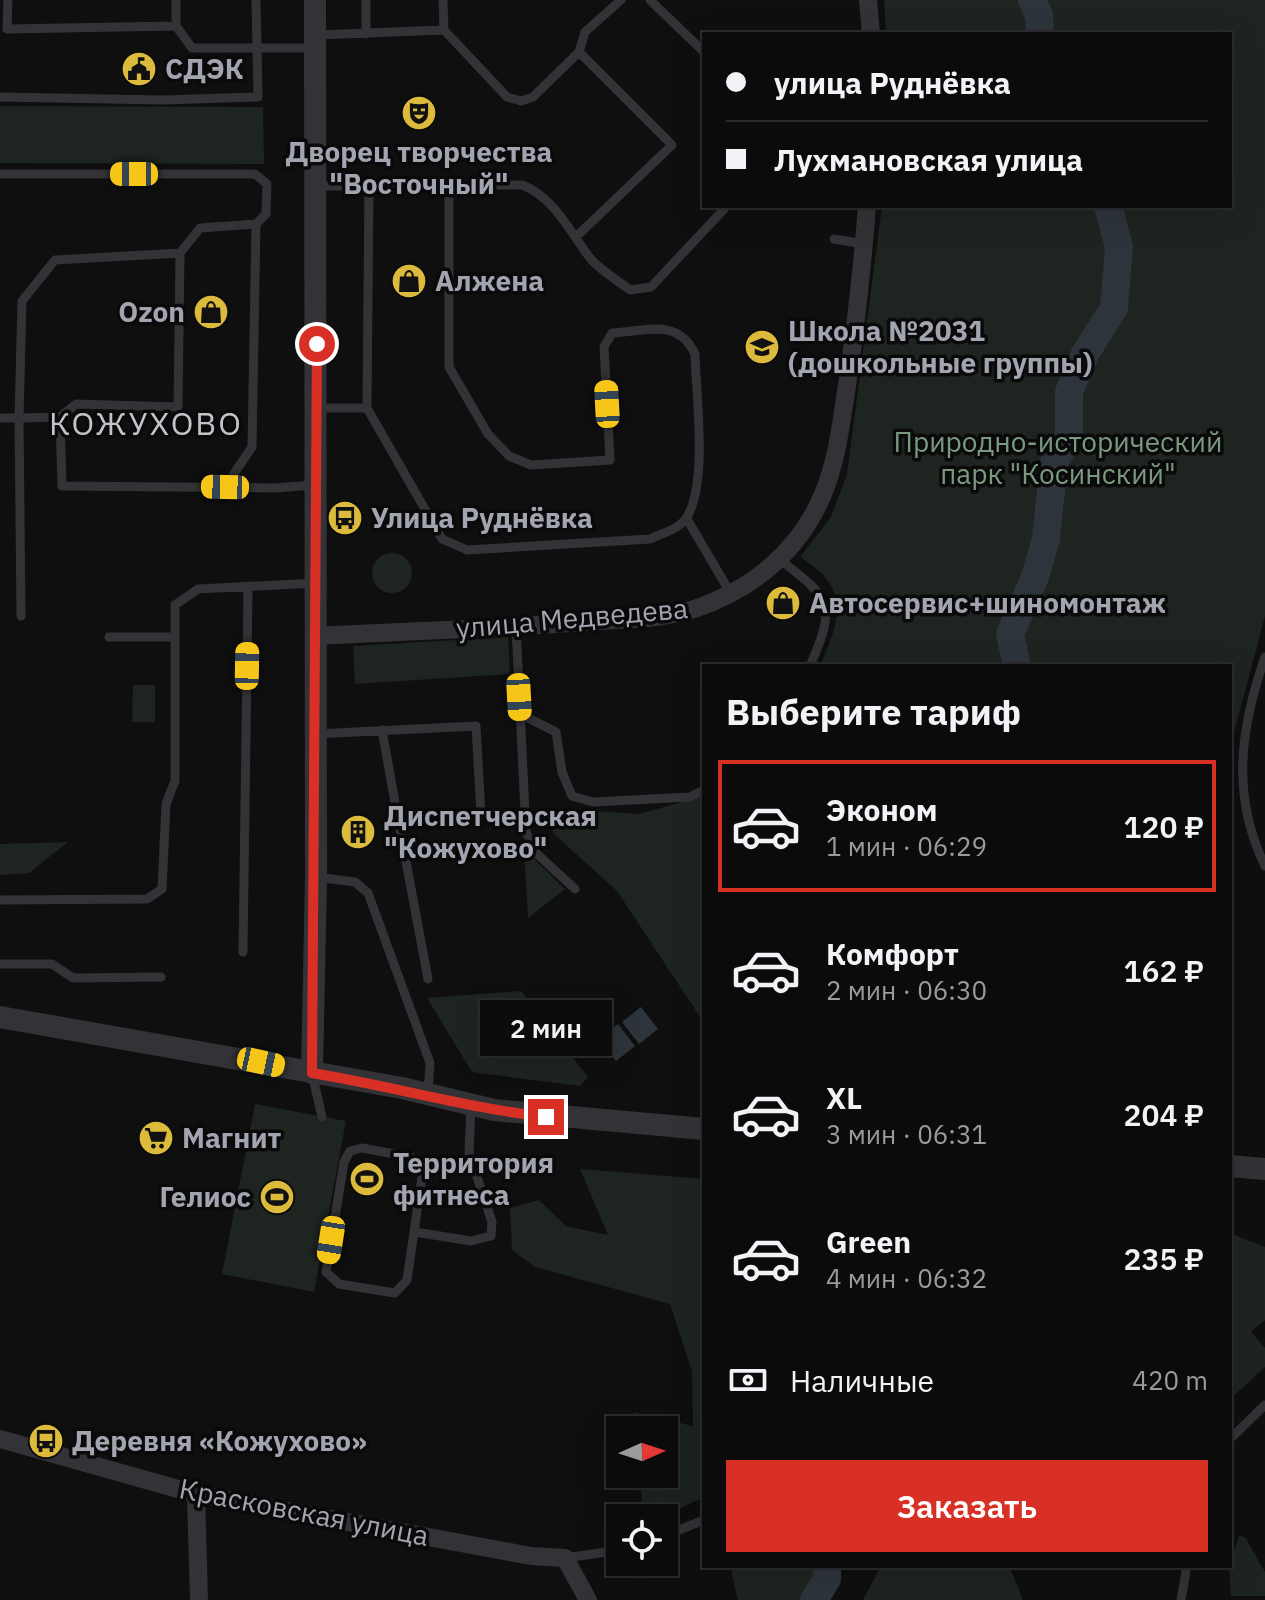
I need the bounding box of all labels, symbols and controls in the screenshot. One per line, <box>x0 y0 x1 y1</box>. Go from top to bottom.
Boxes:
public building icon: СДЭК <box>120 50 158 88</box>
place label: СДЭК <box>165 50 244 87</box>
text: улица Руднёвка <box>774 63 1011 102</box>
theatre icon: Дворец творчества "Восточный" <box>400 94 438 132</box>
place label: Дворец творчества "Восточный" <box>285 133 553 202</box>
text: Лухмановская улица <box>774 140 1083 179</box>
car <box>110 162 158 186</box>
shop icon: Алжена <box>390 262 428 300</box>
place label: Алжена <box>435 262 544 299</box>
place label: Ozon <box>118 293 185 330</box>
shop icon: Ozon <box>192 293 230 331</box>
place label: Школа №2031 (дошкольные группы) <box>788 312 1092 381</box>
route start <box>299 326 335 362</box>
school or university icon: Школа №2031 (дошкольные группы) <box>743 328 781 366</box>
car <box>594 379 620 429</box>
district label: КОЖУХОВО <box>49 402 243 444</box>
park label: Природно-исторический парк "Косинский" <box>893 423 1223 492</box>
car <box>201 475 249 499</box>
bus stop icon: Улица Руднёвка <box>326 499 364 537</box>
place label: Улица Руднёвка <box>371 499 593 536</box>
shop icon: Автосервис+шиномонтаж <box>764 584 802 622</box>
place label: Автосервис+шиномонтаж <box>809 584 1166 621</box>
street label: улица Медведева <box>455 589 689 646</box>
car <box>235 642 259 690</box>
car <box>506 672 532 722</box>
text: Выберите тариф <box>726 688 1021 735</box>
icon: car <box>730 790 802 862</box>
text: Эконом <box>826 790 937 829</box>
place label: Диспетчерская "Кожухово" <box>384 797 597 866</box>
text: 120 ₽ <box>1123 807 1204 846</box>
building icon: Диспетчерская "Кожухово" <box>339 813 377 851</box>
text: 1 мин · 06:29 <box>826 829 987 863</box>
icon: car <box>730 934 802 1006</box>
text: Комфорт <box>826 934 959 973</box>
text: 162 ₽ <box>1123 951 1204 990</box>
text: 2 мин · 06:30 <box>826 973 987 1007</box>
callout: 2 мин <box>480 1001 612 1057</box>
text: 2 мин <box>510 1011 582 1045</box>
car <box>235 1045 287 1079</box>
icon: car <box>730 1078 802 1150</box>
text: XL <box>826 1078 862 1117</box>
text: 204 ₽ <box>1123 1095 1204 1134</box>
route end <box>528 1099 564 1135</box>
text: 3 мин · 06:31 <box>826 1117 987 1151</box>
supermarket icon: Магнит <box>137 1119 175 1157</box>
place label: Магнит <box>182 1119 282 1156</box>
place label: Территория фитнеса <box>393 1144 554 1213</box>
sports icon: Территория фитнеса <box>348 1160 386 1198</box>
place label: Гелиос <box>159 1178 251 1215</box>
sports icon: Гелиос <box>258 1178 296 1216</box>
car <box>315 1214 347 1266</box>
icon: car <box>730 1222 802 1294</box>
text: Green <box>826 1222 911 1261</box>
text: 235 ₽ <box>1123 1239 1204 1278</box>
text: 4 мин · 06:32 <box>826 1261 987 1295</box>
icon: cash <box>726 1358 770 1402</box>
text: Наличные <box>790 1361 934 1400</box>
text: 420 m <box>1132 1363 1208 1397</box>
north arrow <box>606 1416 678 1488</box>
map controls <box>606 1416 678 1576</box>
bus stop icon: Деревня «Кожухово» <box>27 1422 65 1460</box>
place label: Деревня «Кожухово» <box>72 1422 367 1459</box>
button: Заказать <box>726 1460 1208 1552</box>
street label: Красковская улица <box>176 1469 432 1554</box>
button: locate <box>606 1504 678 1576</box>

